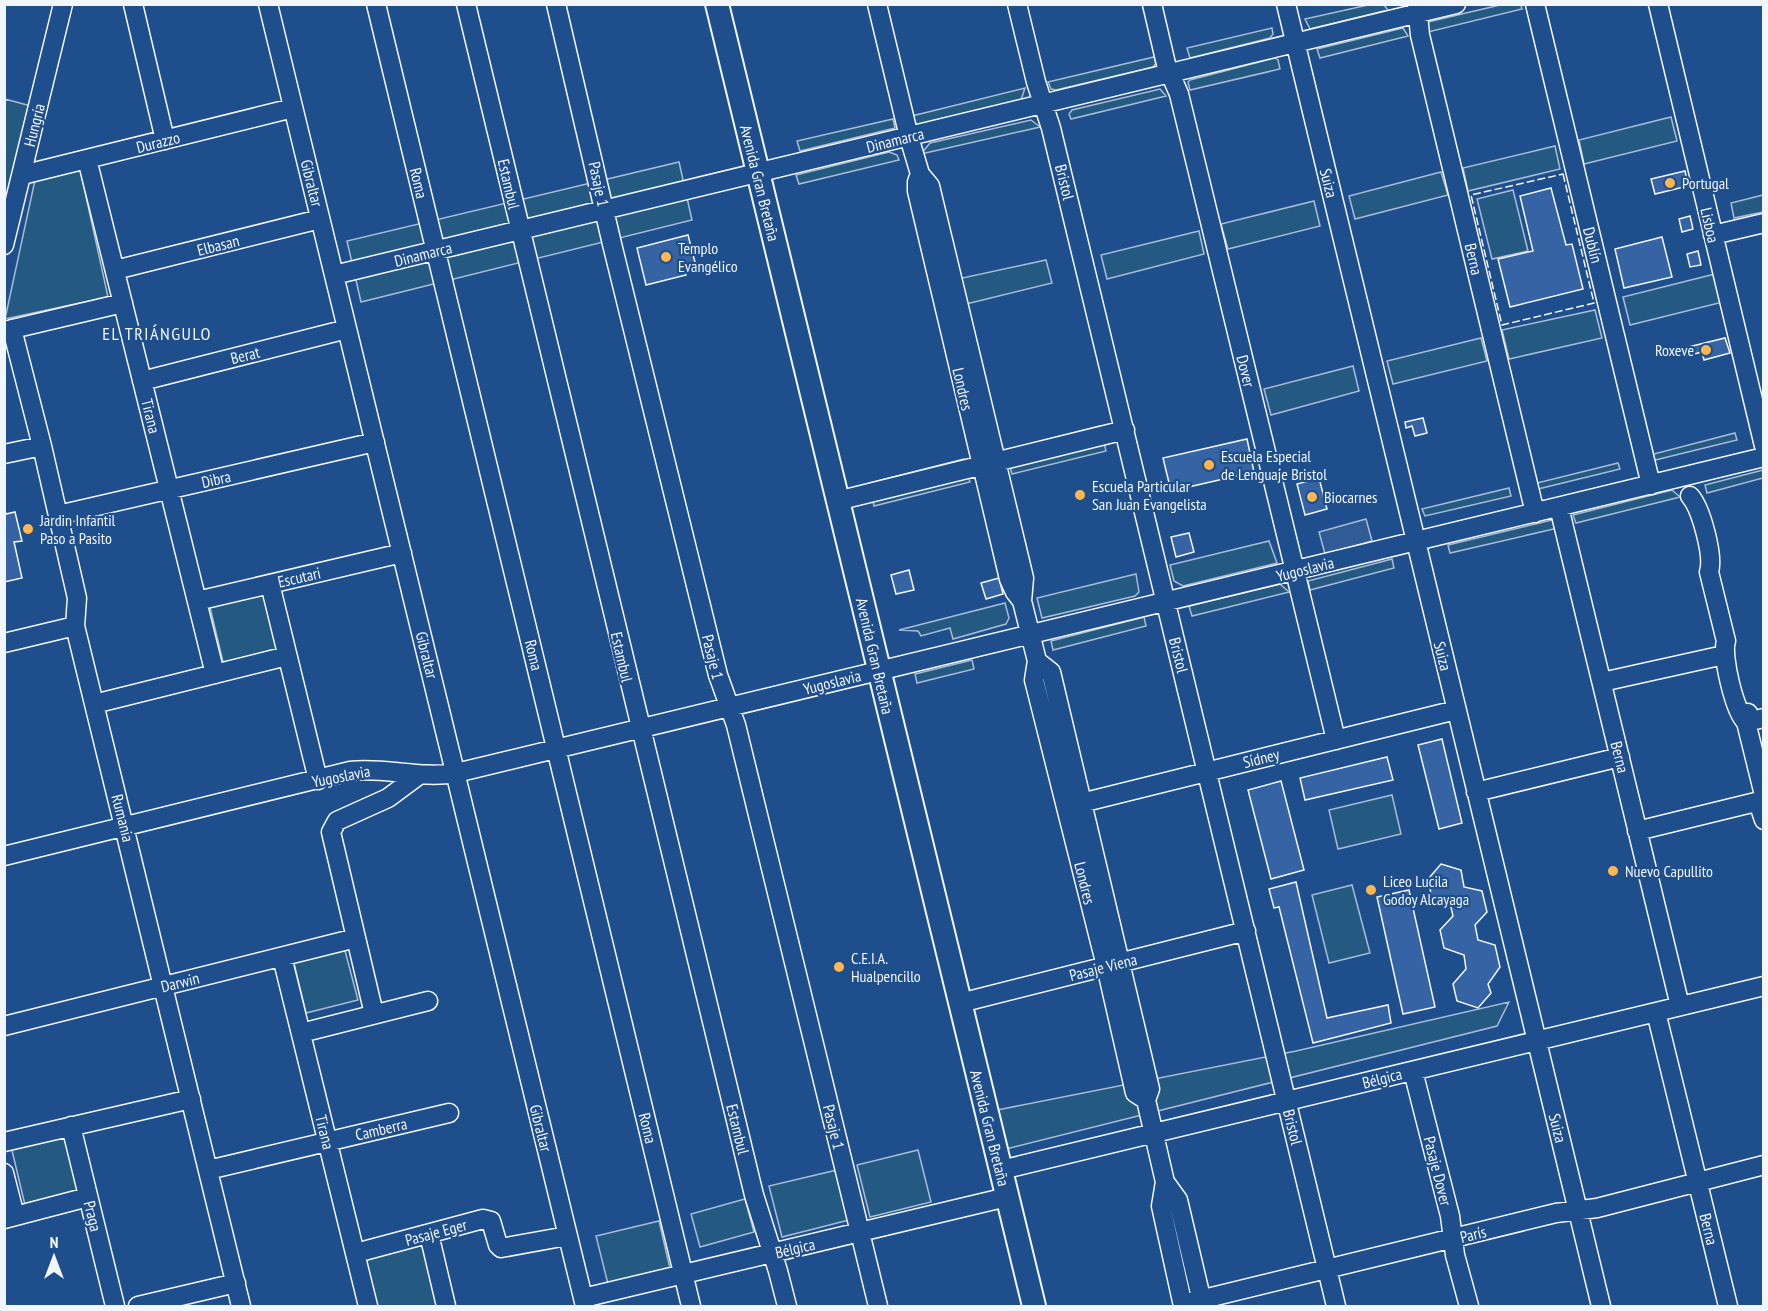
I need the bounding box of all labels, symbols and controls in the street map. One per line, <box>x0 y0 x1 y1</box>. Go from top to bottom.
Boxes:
street label: Hungría <box>19 101 49 149</box>
street label: Avenida Gran Bretaña <box>736 123 784 243</box>
street label: Dinamarca <box>864 123 926 157</box>
street label: Durazzo <box>134 127 182 157</box>
street label: Gibraltar <box>296 157 328 209</box>
street label: Estambul <box>494 157 525 211</box>
street label: Pasaje 1 <box>584 160 614 208</box>
street label: Bristol <box>1051 162 1079 202</box>
street label: Roma <box>406 166 432 200</box>
street label: Suiza <box>1316 166 1342 200</box>
place label: Portugal <box>1682 173 1729 193</box>
marker: Portugal <box>1663 176 1677 190</box>
street label: Lisboa <box>1696 205 1724 245</box>
street label: Dublín <box>1579 225 1607 265</box>
street label: Elbasan <box>195 230 241 260</box>
street label: Dinamarca <box>392 237 454 271</box>
place label: Templo Evangélico <box>678 238 738 276</box>
street label: Berna <box>1461 241 1487 277</box>
marker: Templo Evangélico <box>659 250 673 264</box>
district label: EL TRIÁNGULO <box>102 322 212 345</box>
place label: Roxeve <box>1655 340 1694 360</box>
street label: Berat <box>228 342 262 368</box>
marker: Roxeve <box>1699 343 1713 357</box>
street label: Dover <box>1232 353 1260 390</box>
street label: Londres <box>948 366 978 412</box>
street label: Tirana <box>137 397 165 435</box>
place label: Escuela Especial de Lenguaje Bristol <box>1221 446 1327 484</box>
marker: Escuela Especial de Lenguaje Bristol <box>1202 458 1216 472</box>
street label: Dibra <box>199 466 233 492</box>
place label: Escuela Particular San Juan Evangelista <box>1092 476 1207 514</box>
place label: Biocarnes <box>1324 487 1377 507</box>
marker: Escuela Particular San Juan Evangelista <box>1073 488 1087 502</box>
marker: Biocarnes <box>1305 490 1319 504</box>
place label: Jardin Infantil Paso a Pasito <box>39 510 116 548</box>
marker: Jardin Infantil Paso a Pasito <box>21 522 35 536</box>
street label: Yugoslavia <box>1274 552 1336 586</box>
street label: Escutari <box>276 562 322 592</box>
street label: Avenida Gran Bretaña <box>852 596 898 716</box>
street label: Gibraltar <box>411 629 443 681</box>
street label: Estambul <box>607 630 638 684</box>
street label: Pasaje 1 <box>698 632 728 682</box>
street label: Bristol <box>1165 635 1193 675</box>
street label: Roma <box>521 638 547 672</box>
street label: Suiza <box>1430 639 1456 673</box>
street label: Yugoslavia <box>801 665 863 699</box>
street label: Berna <box>1606 739 1634 775</box>
street label: Sídney <box>1241 744 1281 772</box>
street label: Yugoslavia <box>310 761 372 791</box>
street label: Rumania <box>107 792 139 844</box>
street label: Londres <box>1070 860 1100 906</box>
place label: Nuevo Capullito <box>1625 861 1713 881</box>
marker: Nuevo Capullito <box>1606 864 1620 878</box>
place label: Liceo Lucila Godoy Alcayaga <box>1383 871 1469 909</box>
marker: Liceo Lucila Godoy Alcayaga <box>1364 883 1378 897</box>
place label: C.E.I.A. Hualpencillo <box>851 948 921 986</box>
street label: Pasaje Viena <box>1067 949 1139 985</box>
marker: C.E.I.A. Hualpencillo <box>832 960 846 974</box>
street label: Darwin <box>159 968 201 996</box>
street label: Bélgica <box>1360 1063 1404 1093</box>
street label: Avenida Gran Bretaña <box>966 1068 1014 1188</box>
street label: Gibraltar <box>525 1102 557 1154</box>
street label: Estambul <box>722 1102 754 1156</box>
street label: Pasaje 1 <box>819 1102 849 1152</box>
street label: Bristol <box>1279 1107 1307 1147</box>
street label: Roma <box>635 1111 661 1145</box>
street label: Suiza <box>1545 1111 1571 1145</box>
street label: Tirana <box>311 1113 339 1151</box>
street label: Camberra <box>353 1113 409 1145</box>
street label: Pasaje Dover <box>1420 1134 1456 1208</box>
street label: Praga <box>80 1199 106 1233</box>
street label: Berna <box>1695 1211 1723 1247</box>
street label: Pasaje Eger <box>403 1214 470 1250</box>
street label: París <box>1458 1221 1488 1247</box>
north arrow <box>24 1227 84 1287</box>
text: N <box>50 1232 58 1252</box>
street label: Bélgica <box>773 1234 817 1262</box>

